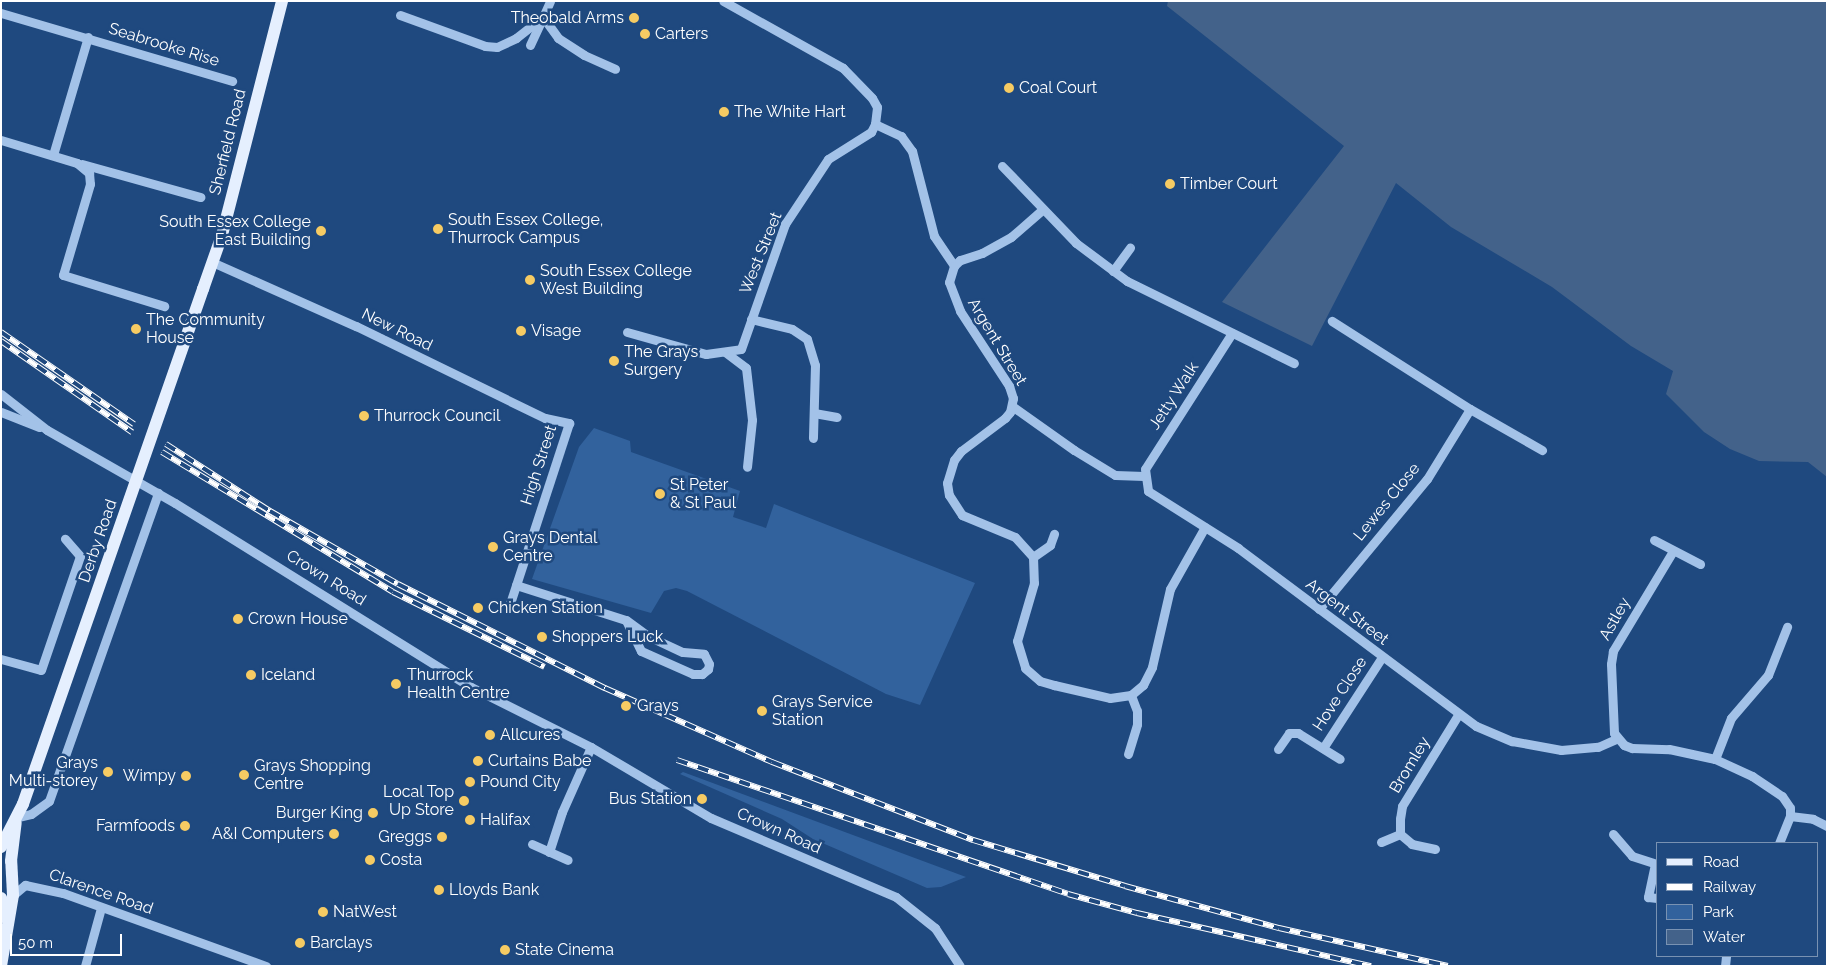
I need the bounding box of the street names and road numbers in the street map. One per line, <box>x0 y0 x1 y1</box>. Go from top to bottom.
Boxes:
street label: Seabrooke Rise <box>106 19 222 71</box>
street label: Sherfield Road <box>206 87 250 197</box>
street label: West Street <box>736 209 786 297</box>
street label: Argent Street <box>963 295 1031 389</box>
street label: New Road <box>358 305 436 355</box>
street label: Jetty Walk <box>1145 358 1203 434</box>
street label: High Street <box>517 423 561 507</box>
street label: Lewes Close <box>1350 459 1424 545</box>
street label: Derby Road <box>75 497 121 585</box>
street label: Crown Road <box>283 546 369 610</box>
street label: Argent Street <box>1302 575 1392 649</box>
street label: Astley <box>1595 594 1635 644</box>
street label: Hove Close <box>1309 653 1371 735</box>
street label: Bromley <box>1386 733 1434 797</box>
street label: Crown Road <box>734 804 824 858</box>
street label: Clarence Road <box>46 865 156 919</box>

